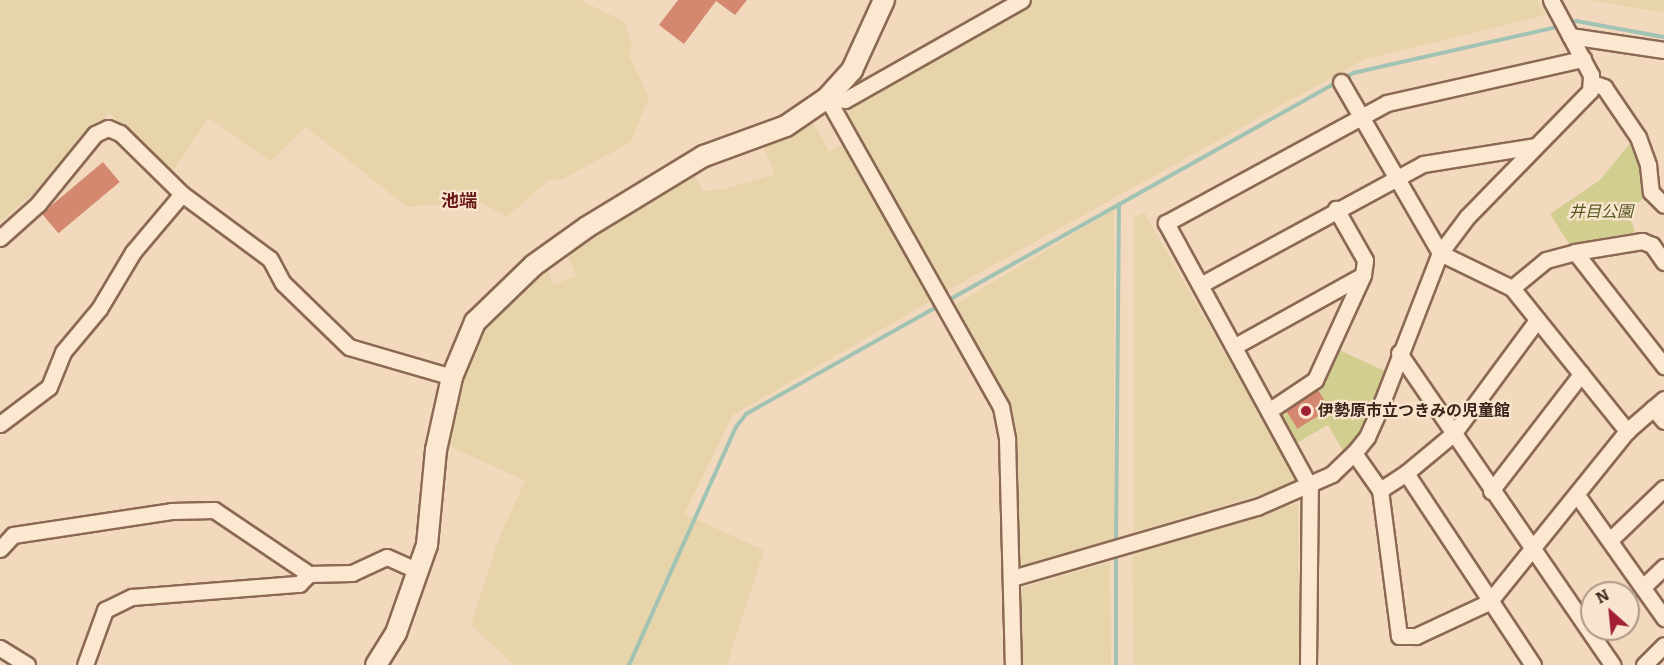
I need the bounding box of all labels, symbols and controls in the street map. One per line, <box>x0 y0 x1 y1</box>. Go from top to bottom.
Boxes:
district label: 池端 <box>441 190 477 212</box>
park label: 井目公園 <box>1569 202 1633 222</box>
place label: 伊勢原市立つきみの児童館 <box>1318 401 1510 421</box>
marker: 伊勢原市立つきみの児童館 <box>1299 404 1313 418</box>
north arrow <box>1580 581 1640 641</box>
text: N <box>1593 585 1612 608</box>

